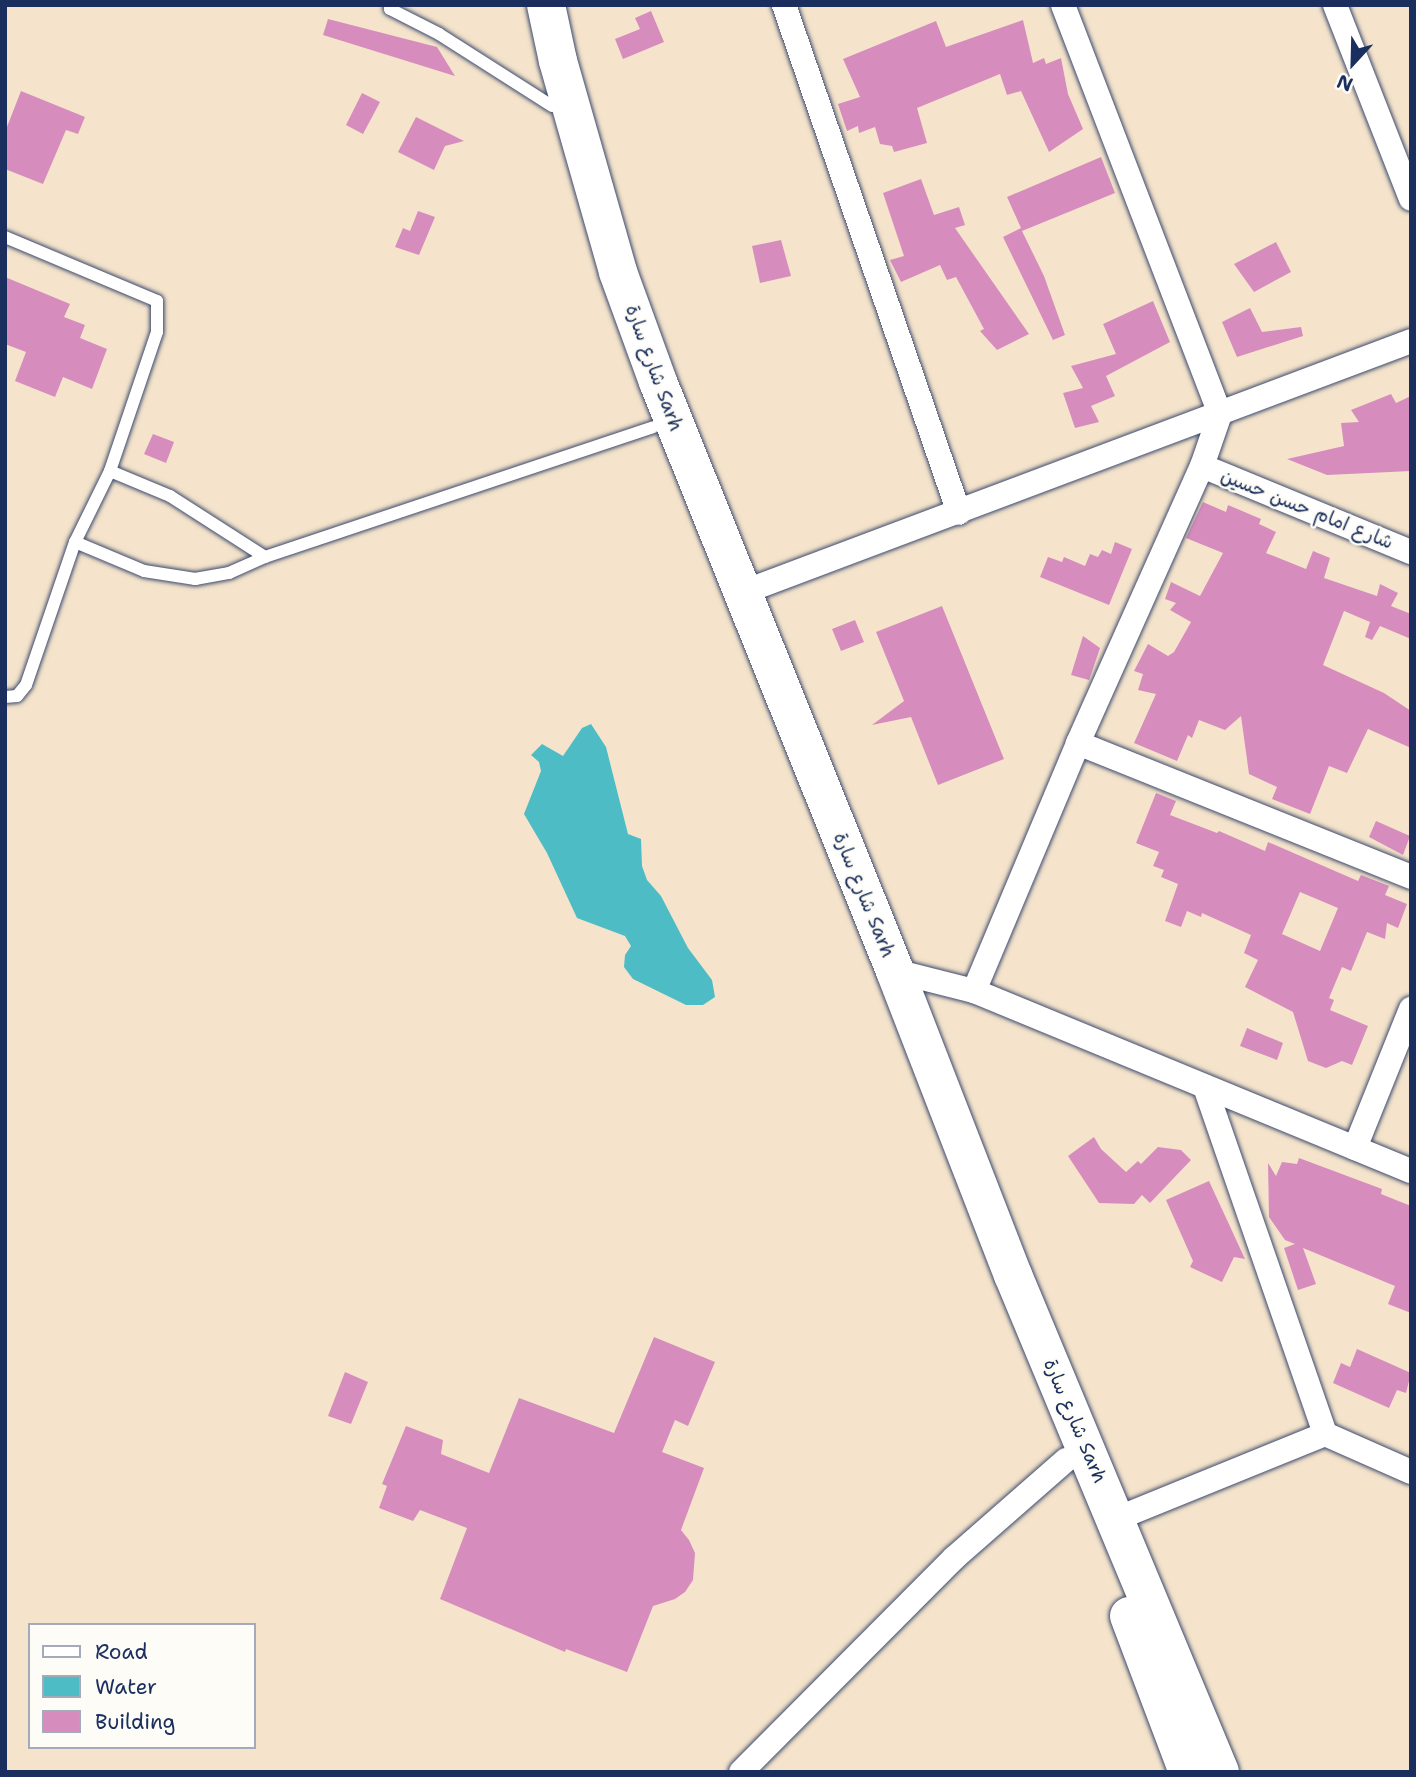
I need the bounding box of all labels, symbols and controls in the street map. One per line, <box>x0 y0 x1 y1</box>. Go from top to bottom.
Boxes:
north arrow <box>1318 28 1388 98</box>
text: N <box>1333 69 1357 97</box>
street label: شارع سارة Sarh <box>621 302 687 434</box>
street label: شارع امام حسن حسين <box>1218 464 1396 554</box>
street label: شارع سارة Sarh <box>829 829 899 961</box>
street label: شارع سارة Sarh <box>1039 1355 1111 1487</box>
legend <box>28 1623 256 1749</box>
text: Road <box>95 1638 148 1666</box>
text: Water <box>95 1673 157 1701</box>
text: Building <box>95 1708 175 1736</box>

